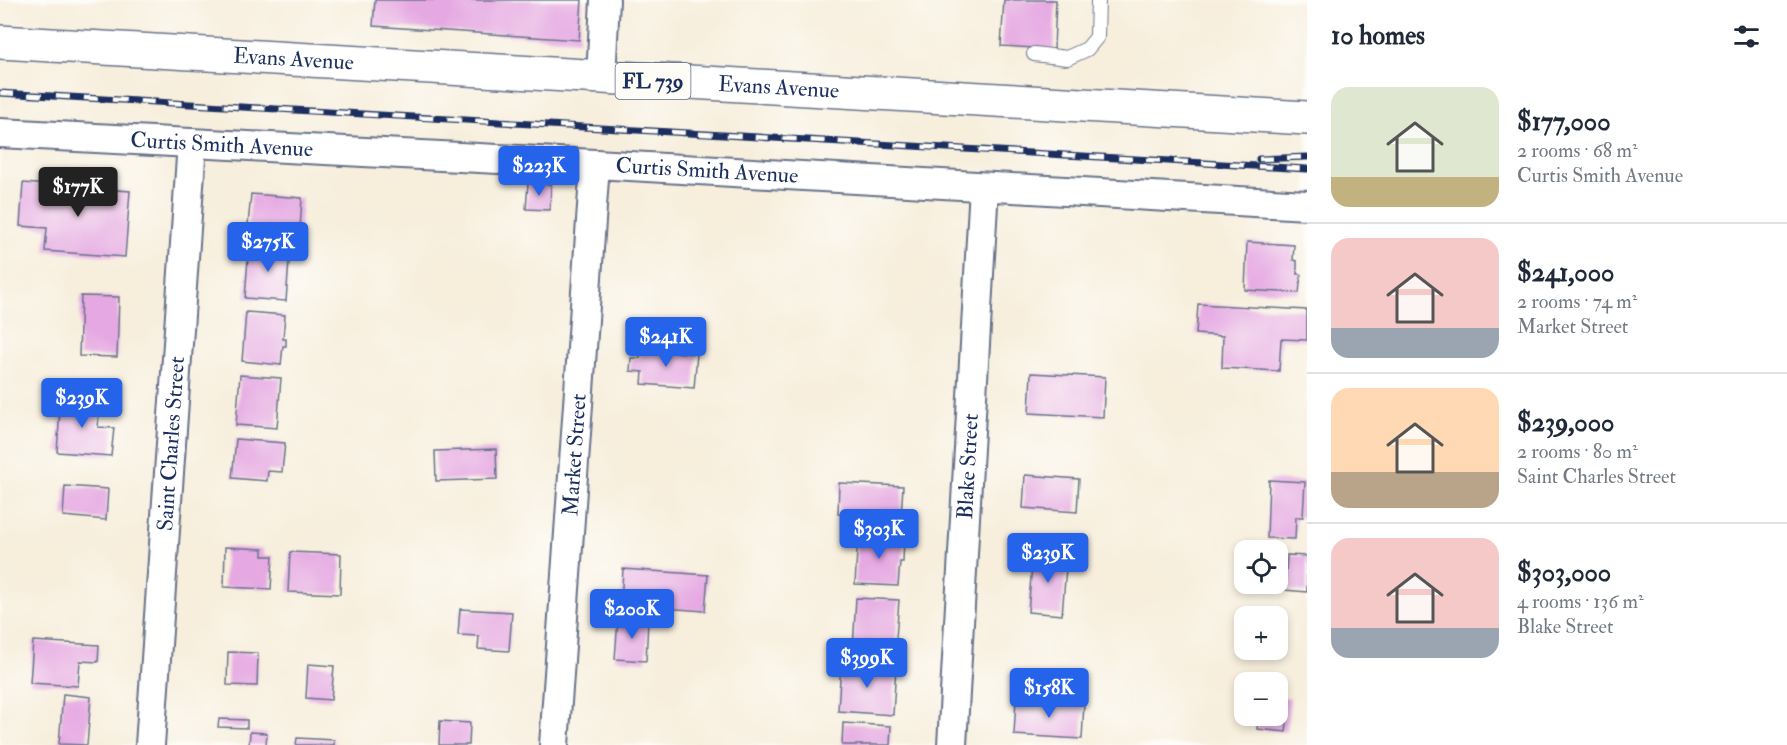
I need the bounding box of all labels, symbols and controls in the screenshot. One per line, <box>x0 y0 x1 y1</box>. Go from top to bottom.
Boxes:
text: 10 homes <box>1331 20 1425 52</box>
icon: filters <box>1730 20 1763 53</box>
street label: Evans Avenue <box>232 42 355 77</box>
road number: FL 739 <box>616 63 690 99</box>
street label: Evans Avenue <box>717 70 840 105</box>
text: $177,000 <box>1517 106 1611 138</box>
icon: home <box>1379 111 1451 183</box>
street label: Curtis Smith Avenue <box>130 126 314 163</box>
text: 2 rooms · 68 m² <box>1517 138 1638 163</box>
pin: $223K <box>497 146 581 197</box>
street label: Curtis Smith Avenue <box>615 151 799 190</box>
text: $223K <box>512 153 566 178</box>
text: Curtis Smith Avenue <box>1517 163 1683 188</box>
pin: $177K <box>36 167 120 218</box>
text: $177K <box>53 174 103 199</box>
pin: $275K <box>226 222 310 273</box>
text: $275K <box>241 229 295 254</box>
text: $241,000 <box>1517 257 1614 289</box>
icon: home <box>1379 262 1451 334</box>
text: 2 rooms · 74 m² <box>1517 289 1638 314</box>
text: Market Street <box>1517 314 1628 339</box>
pin: $241K <box>624 317 708 368</box>
text: $241K <box>639 324 693 349</box>
street label: Saint Charles Street <box>151 355 191 532</box>
pin: $239K <box>40 378 124 429</box>
text: $239K <box>55 385 109 410</box>
street label: Market Street <box>556 393 593 517</box>
text: $239,000 <box>1517 407 1614 439</box>
icon: home <box>1379 412 1451 484</box>
street label: Blake Street <box>951 413 985 520</box>
text: 2 rooms · 80 m² <box>1517 439 1638 464</box>
text: Saint Charles Street <box>1517 464 1676 489</box>
pin: $303K <box>837 509 921 560</box>
text: $303K <box>854 516 904 541</box>
pin: $239K <box>1006 533 1090 584</box>
text: $239K <box>1021 540 1075 565</box>
map controls <box>1234 540 1288 726</box>
button: locate <box>1234 540 1288 594</box>
text: $303,000 <box>1517 557 1611 589</box>
icon: home <box>1379 562 1451 634</box>
pin: $200K <box>590 589 674 640</box>
text: 4 rooms · 136 m² <box>1517 589 1644 614</box>
text: $200K <box>604 596 660 621</box>
button: + <box>1234 606 1288 660</box>
text: Blake Street <box>1517 614 1613 639</box>
pin: $399K <box>825 638 909 689</box>
text: $399K <box>840 645 894 670</box>
pin: $158K <box>1007 668 1091 719</box>
button: − <box>1234 672 1288 726</box>
text: $158K <box>1024 675 1074 700</box>

